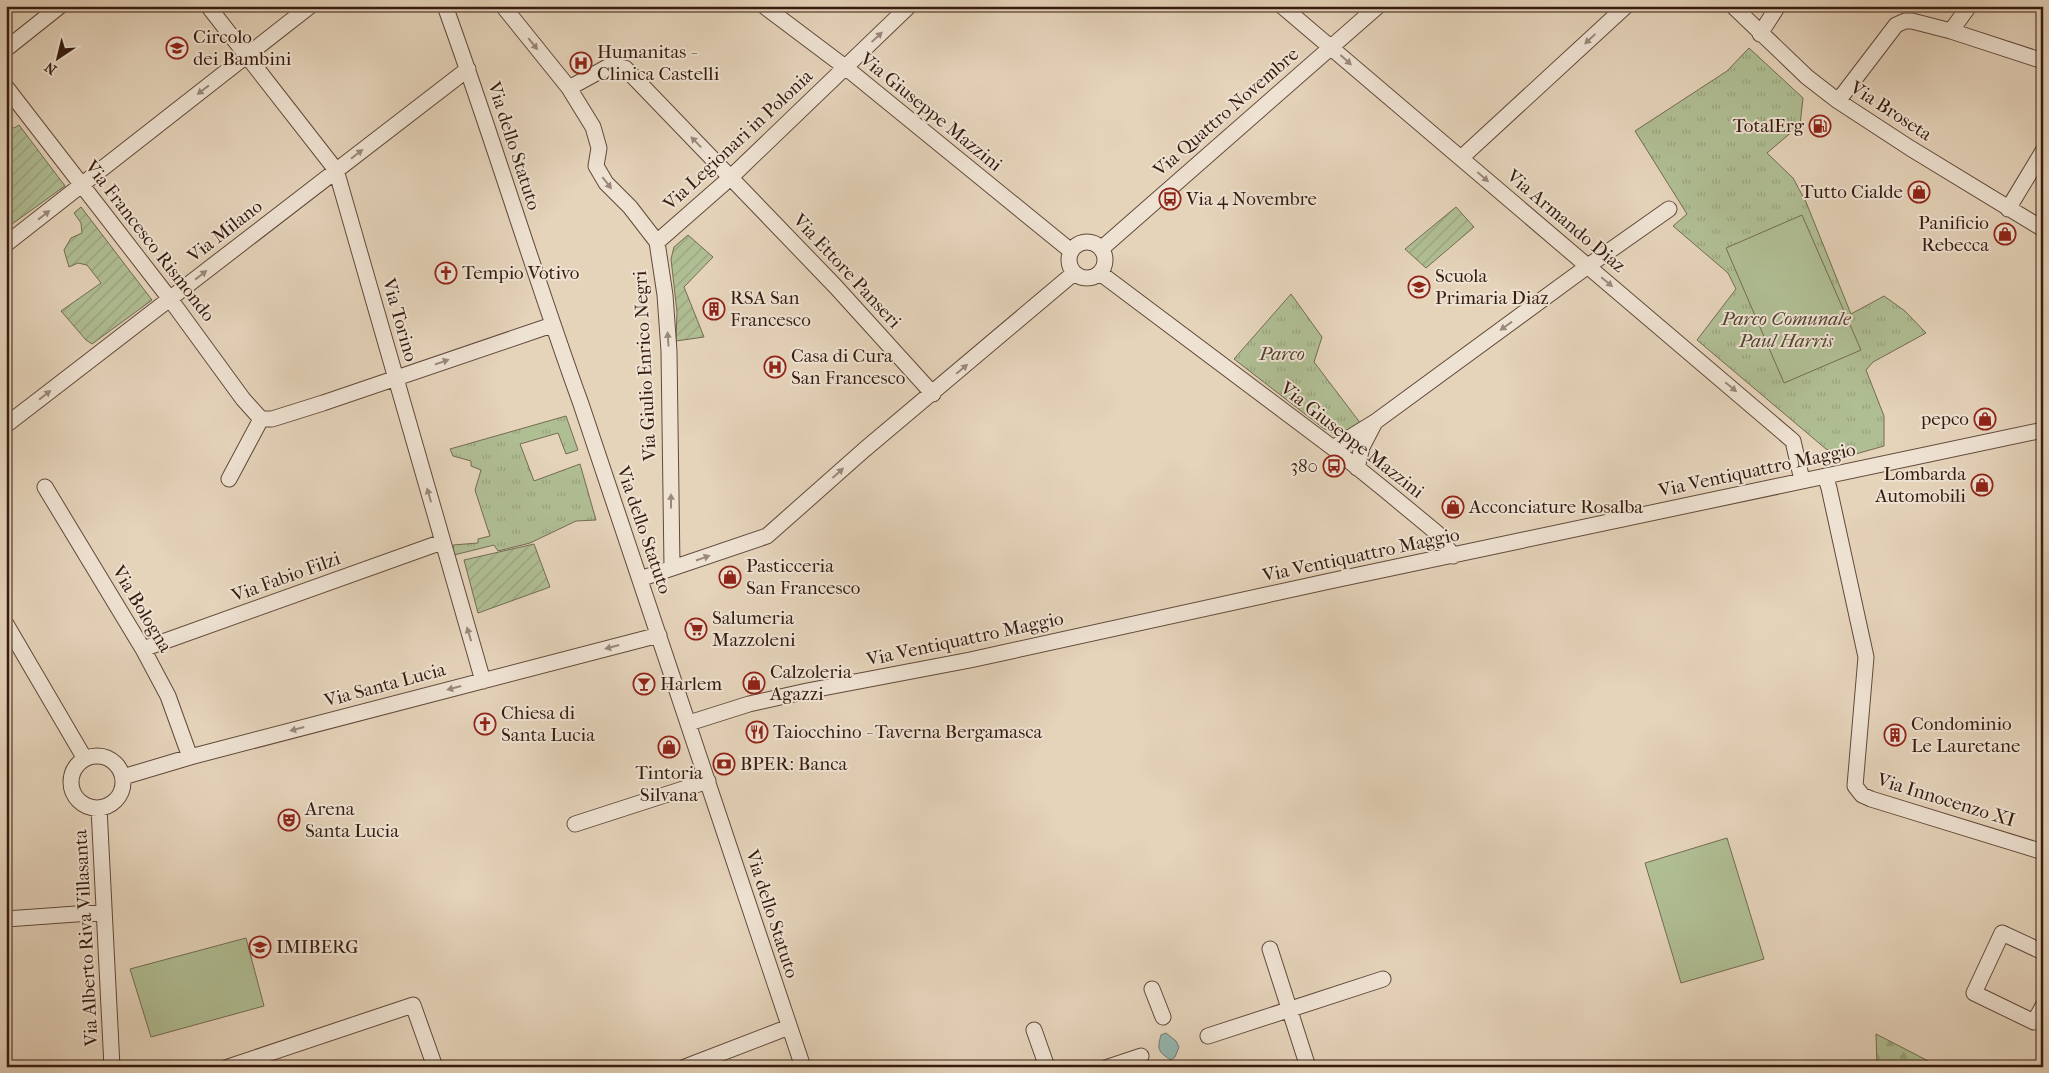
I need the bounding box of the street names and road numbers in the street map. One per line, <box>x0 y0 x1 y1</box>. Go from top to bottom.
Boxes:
street label: Via Quattro Novembre <box>1148 43 1303 182</box>
street label: Via Giuseppe Mazzini <box>855 47 1007 176</box>
street label: Via Legionari in Polonia <box>658 65 817 216</box>
street label: Via Broseta <box>1845 76 1936 146</box>
street label: Via dello Statuto <box>483 78 545 213</box>
street label: Via Francesco Rismondo <box>80 155 220 326</box>
street label: Via Armando Diaz <box>1501 164 1630 277</box>
street label: Via Milano <box>183 195 267 267</box>
street label: Via Ettore Panseri <box>788 209 906 333</box>
street label: Via Giulio Enrico Negri <box>629 270 661 463</box>
street label: Via Torino <box>377 275 422 365</box>
street label: Via Giuseppe Mazzini <box>1275 376 1428 503</box>
street label: Via Ventiquattro Maggio <box>1655 438 1858 502</box>
street label: Via dello Statuto <box>611 462 676 597</box>
street label: Via Ventiquattro Maggio <box>1259 523 1462 587</box>
street label: Via Fabio Filzi <box>228 547 344 607</box>
street label: Via Bologna <box>107 561 177 657</box>
street label: Via Ventiquattro Maggio <box>863 607 1066 671</box>
street label: Via Santa Lucia <box>321 658 448 712</box>
street label: Via Innocenzo XI <box>1873 768 2018 831</box>
street label: Via Alberto Riva Villasanta <box>69 829 103 1048</box>
street label: Via dello Statuto <box>741 846 803 981</box>

